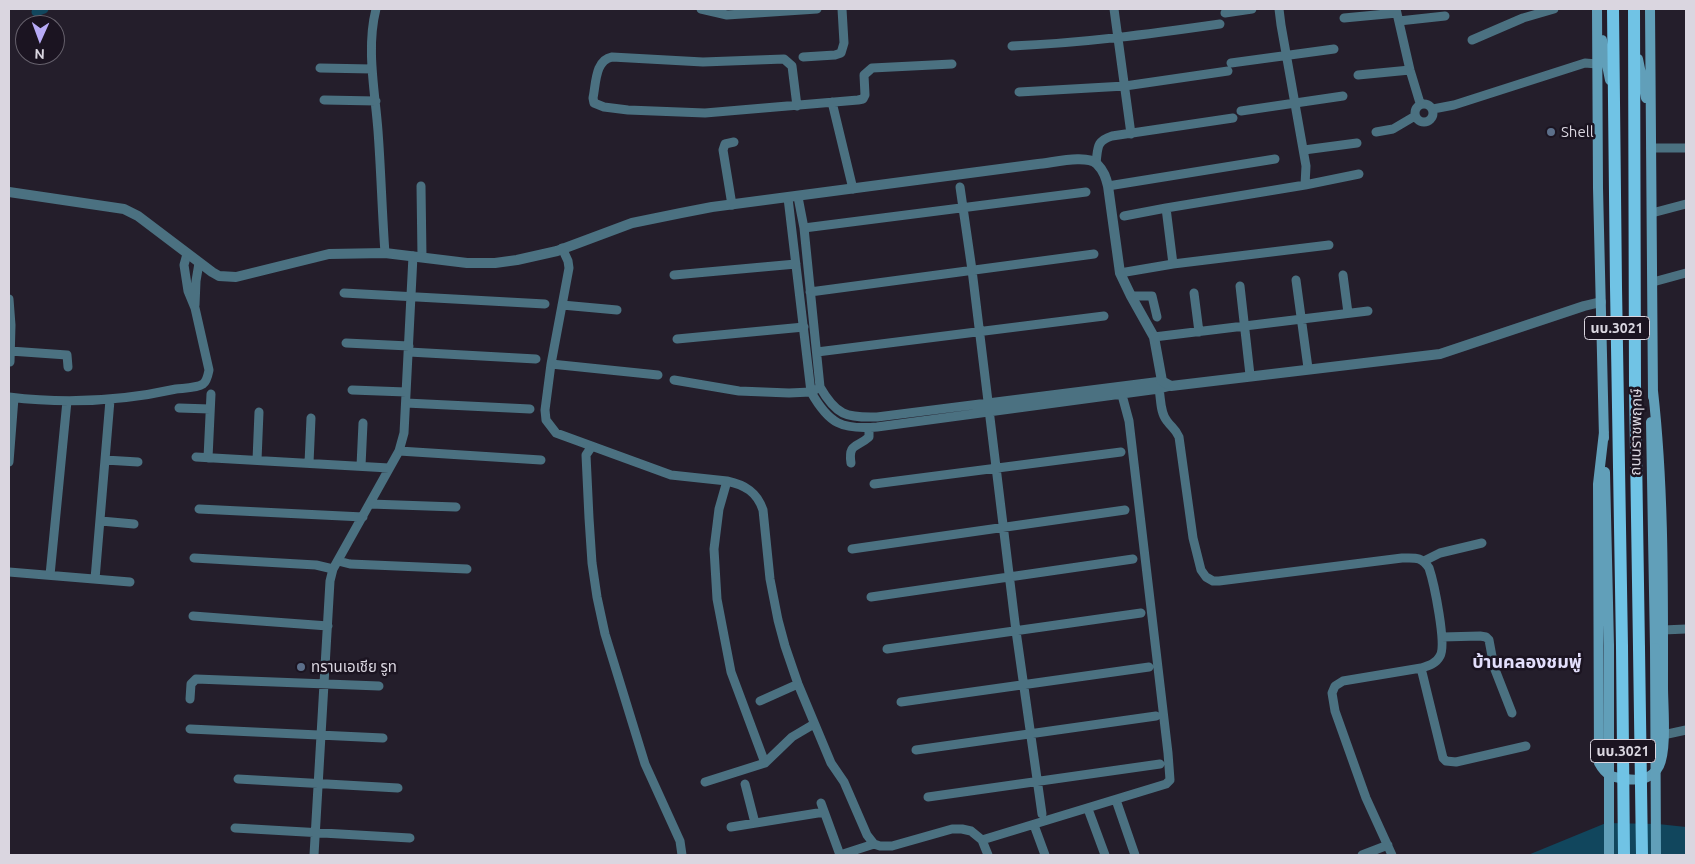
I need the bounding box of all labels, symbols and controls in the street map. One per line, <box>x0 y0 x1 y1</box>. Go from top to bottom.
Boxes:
north arrow <box>15 15 65 65</box>
text: N <box>34 46 45 62</box>
place label: Shell <box>1561 123 1594 141</box>
marker: Shell <box>1545 126 1557 138</box>
road number: นบ.3021 <box>1584 316 1650 339</box>
street label: ถนนราชพฤกษ์ <box>1626 388 1646 476</box>
district label: บ้านคลองชมพู่ <box>1472 651 1582 673</box>
place label: ทรานเอเชีย รูท <box>311 658 397 676</box>
marker: ทรานเอเชีย รูท <box>295 661 307 673</box>
road number: นบ.3021 <box>1590 739 1656 762</box>

